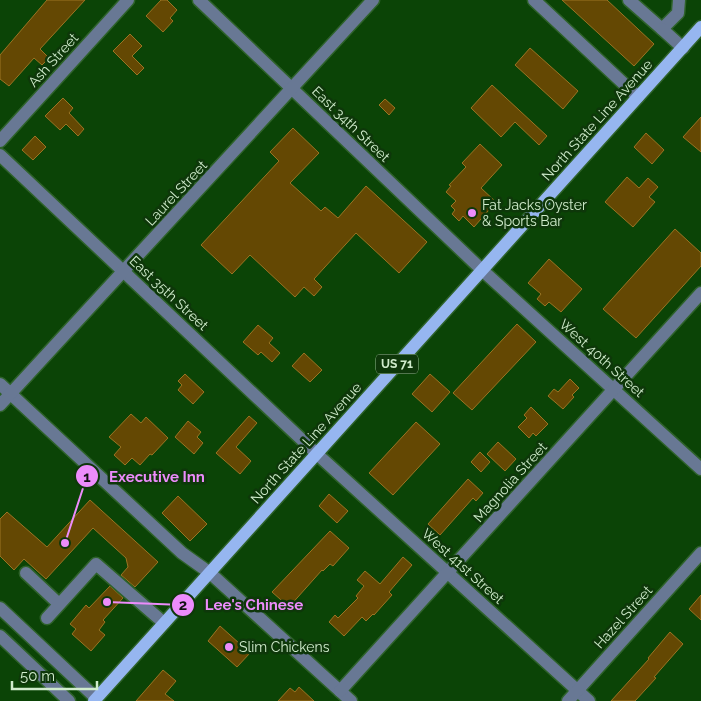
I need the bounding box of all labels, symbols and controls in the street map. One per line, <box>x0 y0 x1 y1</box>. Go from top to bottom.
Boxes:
street label: Ash Street <box>25 30 81 90</box>
street label: North State Line Avenue <box>538 56 656 184</box>
street label: East 34th Street <box>309 83 393 165</box>
street label: Laurel Street <box>142 157 210 229</box>
place label: Fat Jacks Oyster & Sports Bar <box>482 197 587 229</box>
marker: Fat Jacks Oyster & Sports Bar <box>466 207 478 219</box>
street label: East 35th Street <box>126 253 212 334</box>
street label: West 40th Street <box>556 316 648 400</box>
road number: US 71 <box>376 354 418 374</box>
street label: North State Line Avenue <box>247 379 365 507</box>
street label: Magnolia Street <box>470 439 550 525</box>
callout: Executive Inn <box>74 461 215 491</box>
text: 1 <box>83 468 91 486</box>
text: Executive Inn <box>109 468 205 486</box>
street label: West 41st Street <box>419 525 507 607</box>
street label: Hazel Street <box>591 582 655 652</box>
callout: Lee's Chinese <box>170 590 313 620</box>
text: 2 <box>179 596 187 614</box>
text: Lee's Chinese <box>205 596 303 614</box>
place label: Slim Chickens <box>239 639 330 655</box>
marker: Slim Chickens <box>223 641 235 653</box>
scale bar <box>12 658 98 690</box>
text: 50 m <box>20 667 55 685</box>

